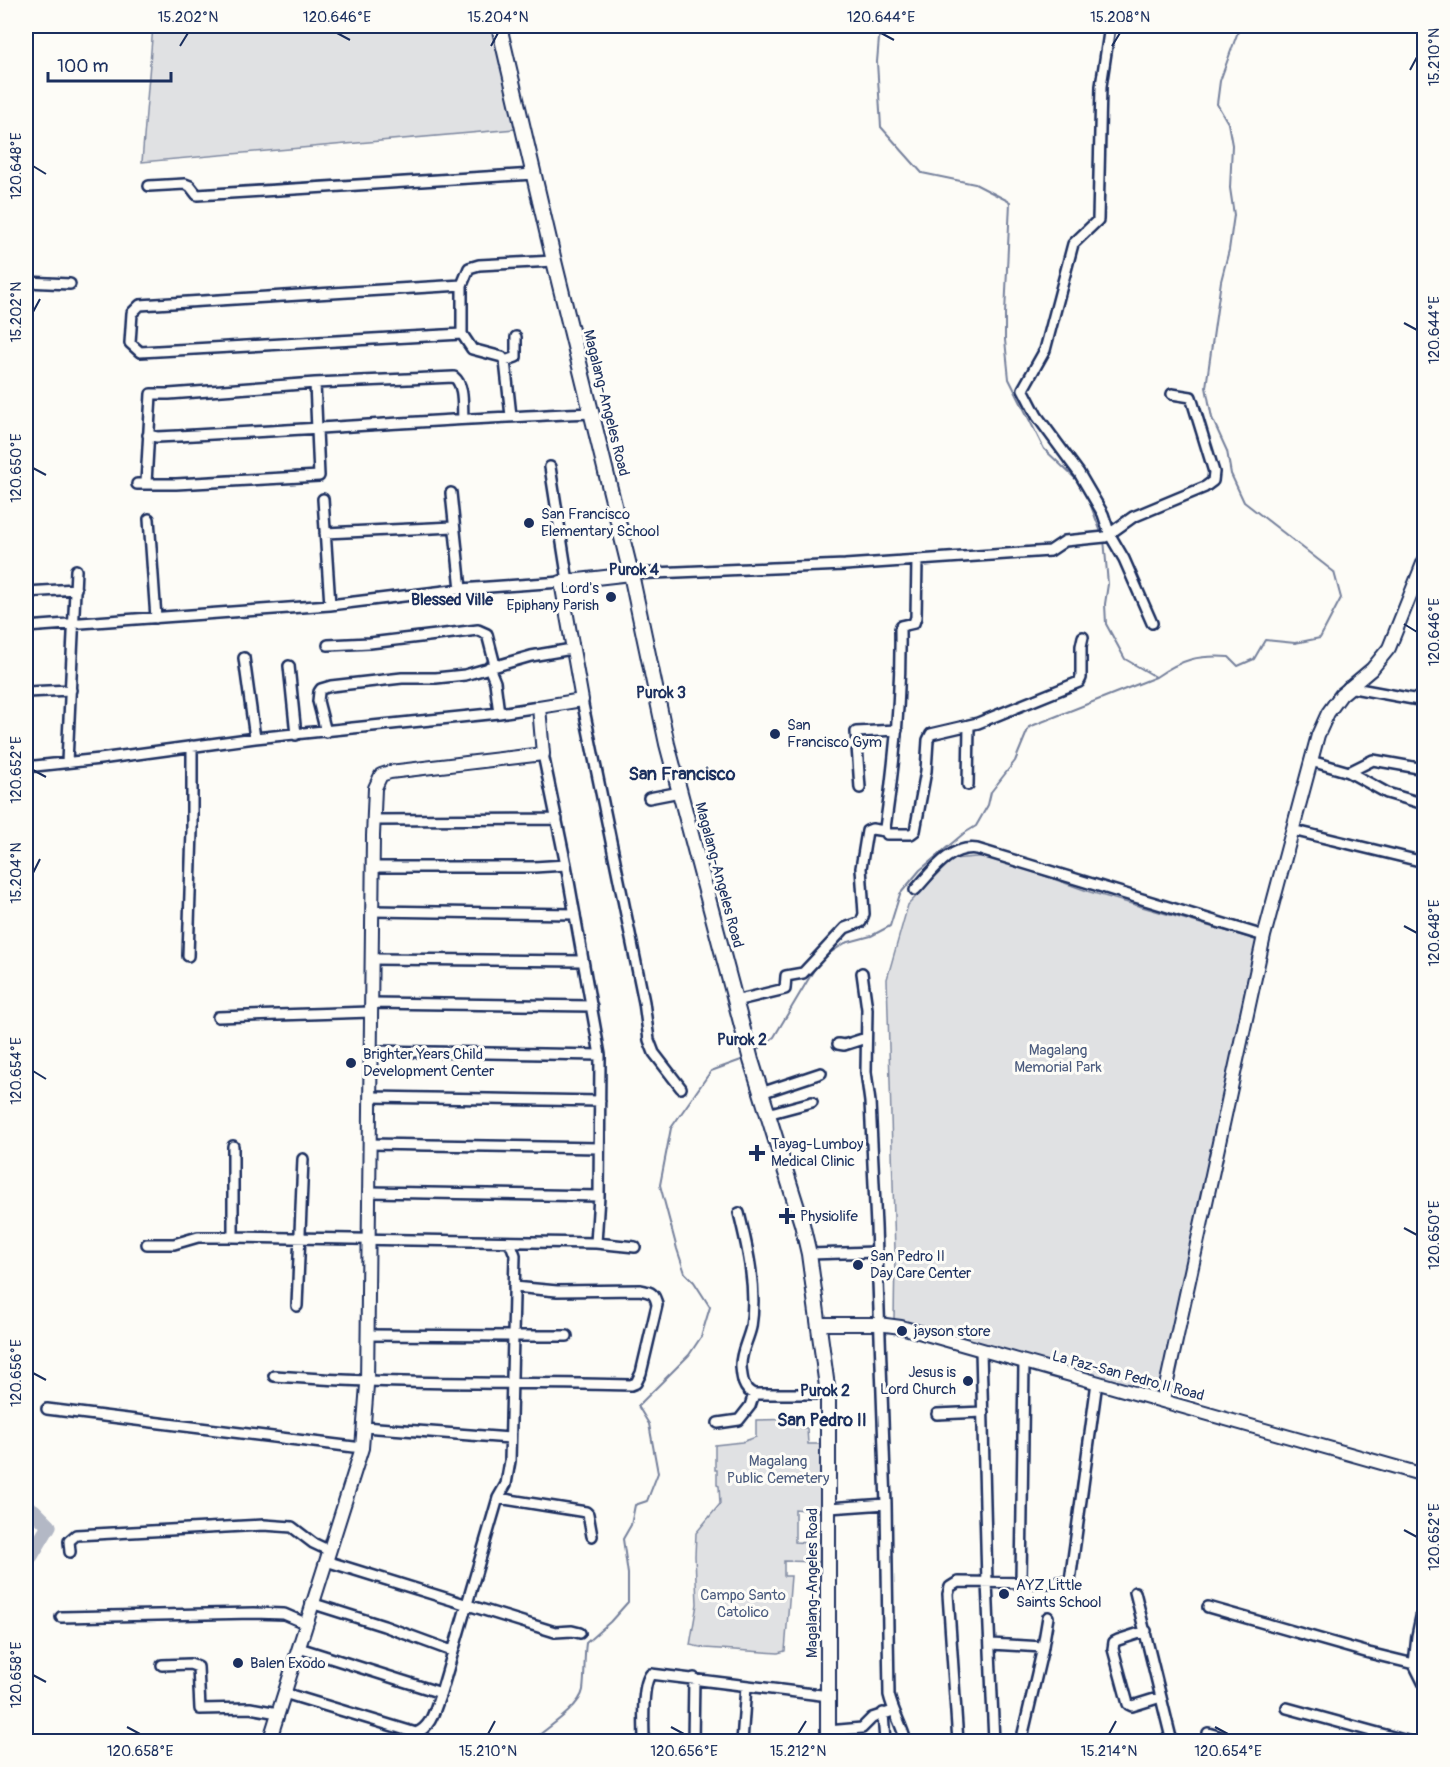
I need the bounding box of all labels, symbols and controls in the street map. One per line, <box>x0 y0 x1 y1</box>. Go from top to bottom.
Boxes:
text: 15.202°N <box>157 8 219 27</box>
text: 120.646°E <box>303 8 371 27</box>
text: 15.204°N <box>467 8 529 27</box>
text: 120.644°E <box>847 8 915 27</box>
text: 15.208°N <box>1090 8 1150 27</box>
text: 15.210°N <box>1425 28 1444 86</box>
scale bar <box>48 45 171 83</box>
text: 100 m <box>57 55 109 78</box>
text: 120.648°E <box>7 132 26 200</box>
text: 15.202°N <box>7 281 26 343</box>
text: 120.644°E <box>1425 296 1444 364</box>
street label: Magalang-Angeles Road <box>579 328 633 478</box>
text: 120.650°E <box>7 433 26 503</box>
place label: San Francisco Elementary School <box>541 505 660 541</box>
marker: San Francisco Elementary School <box>522 516 536 530</box>
district label: Purok 4 <box>609 560 660 580</box>
place label: Lord's Epiphany Parish <box>507 579 599 615</box>
district label: Blessed Ville <box>411 590 494 610</box>
marker: Lord's Epiphany Parish <box>604 590 618 604</box>
text: 120.646°E <box>1425 598 1444 666</box>
district label: Purok 3 <box>636 683 686 703</box>
place label: San Francisco Gym <box>787 716 882 752</box>
marker: San Francisco Gym <box>768 727 782 741</box>
text: 120.652°E <box>7 736 26 804</box>
district label: San Francisco <box>629 763 736 786</box>
street label: Magalang-Angeles Road <box>690 800 748 950</box>
text: 15.204°N <box>7 842 26 904</box>
text: 120.648°E <box>1425 899 1444 967</box>
district label: Purok 2 <box>717 1030 767 1050</box>
text: 120.654°E <box>7 1037 26 1105</box>
park label: Magalang Memorial Park <box>1014 1041 1102 1077</box>
place label: Brighter Years Child Development Center <box>363 1045 495 1081</box>
marker: Brighter Years Child Development Center <box>344 1056 358 1070</box>
place label: Tayag-Lumboy Medical Clinic <box>771 1135 864 1171</box>
marker: Tayag-Lumboy Medical Clinic <box>748 1144 766 1162</box>
text: 120.650°E <box>1425 1200 1444 1270</box>
marker: Physiolife <box>778 1207 796 1225</box>
place label: Physiolife <box>800 1207 859 1226</box>
place label: San Pedro II Day Care Center <box>870 1247 972 1283</box>
marker: San Pedro II Day Care Center <box>851 1258 865 1272</box>
place label: jayson store <box>913 1322 991 1341</box>
marker: jayson store <box>895 1324 909 1338</box>
text: 120.656°E <box>7 1339 26 1407</box>
street label: La Paz-San Pedro II Road <box>1050 1347 1206 1405</box>
place label: Jesus is Lord Church <box>880 1363 956 1399</box>
marker: Jesus is Lord Church <box>961 1374 975 1388</box>
district label: Purok 2 <box>800 1381 850 1401</box>
district label: San Pedro II <box>777 1409 867 1432</box>
park label: Magalang Public Cemetery <box>727 1452 830 1488</box>
text: 120.652°E <box>1425 1503 1444 1571</box>
street label: Magalang-Angeles Road <box>803 1508 822 1658</box>
place label: AYZ Little Saints School <box>1016 1576 1102 1612</box>
park label: Campo Santo Catolico <box>700 1586 786 1622</box>
marker: AYZ Little Saints School <box>997 1587 1011 1601</box>
text: 120.658°E <box>7 1642 26 1708</box>
place label: Balen Exodo <box>250 1654 326 1673</box>
marker: Balen Exodo <box>231 1656 245 1670</box>
text: 120.658°E <box>107 1742 173 1761</box>
text: 15.210°N <box>459 1742 517 1761</box>
text: 120.656°E <box>650 1742 718 1761</box>
text: 15.212°N <box>770 1742 826 1761</box>
text: 15.214°N <box>1081 1742 1137 1761</box>
text: 120.654°E <box>1194 1742 1262 1761</box>

